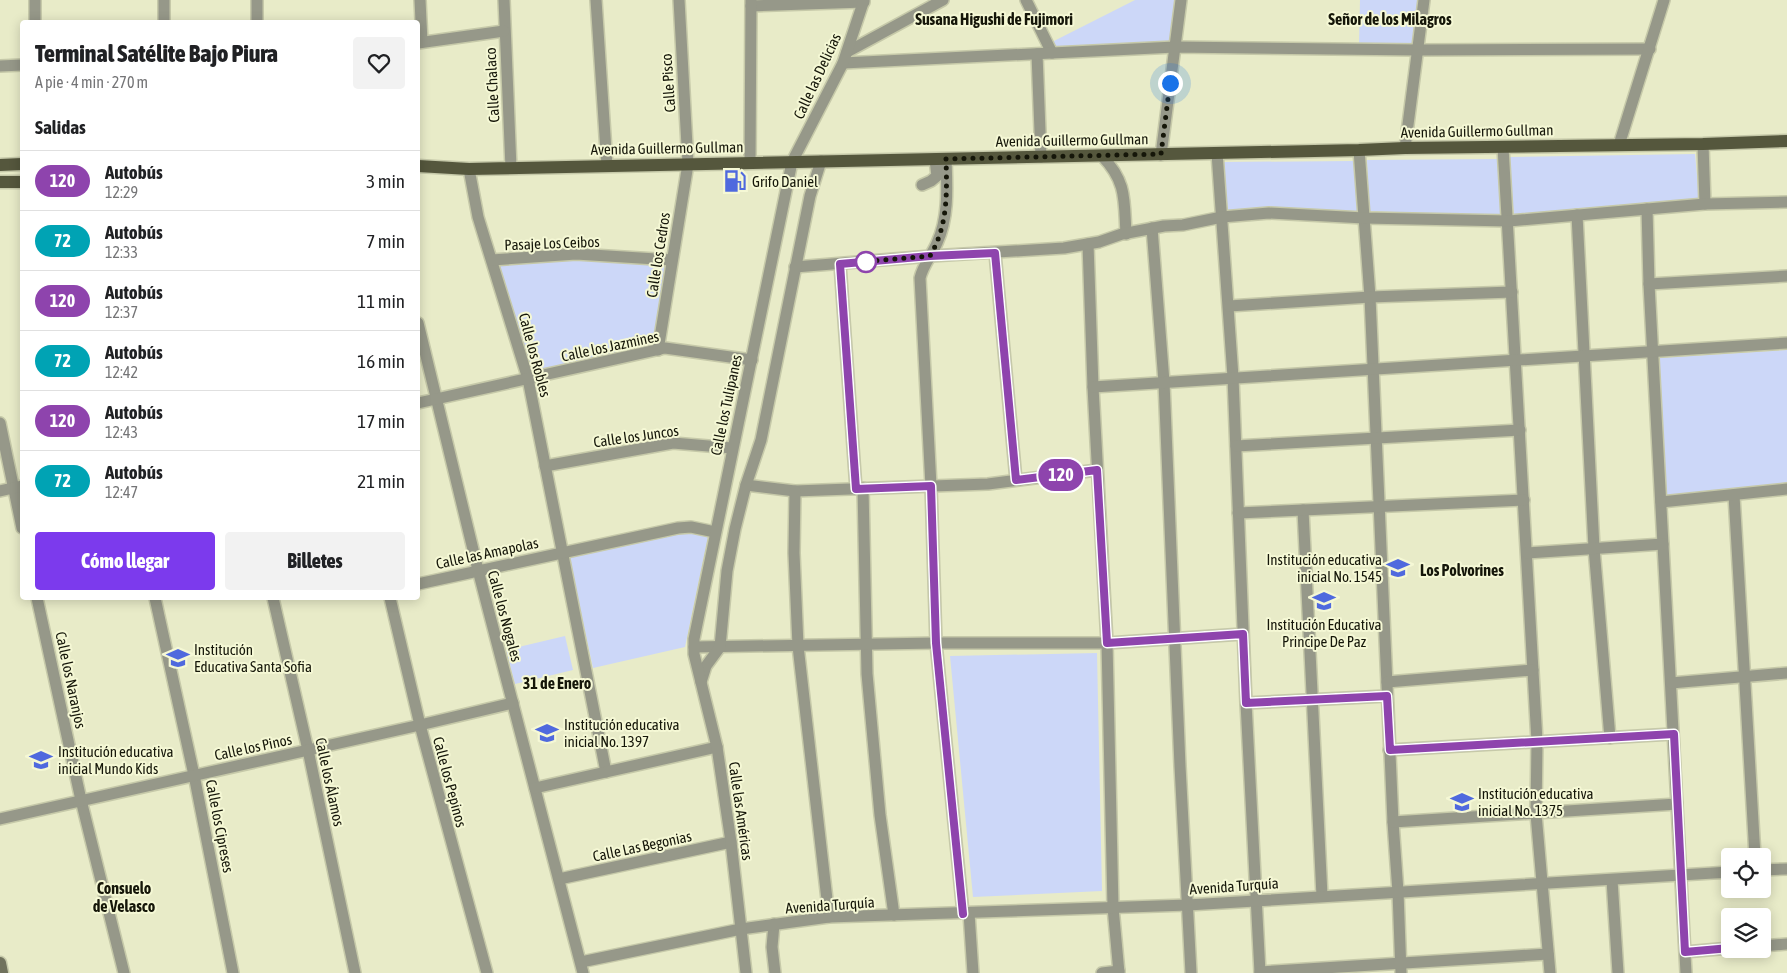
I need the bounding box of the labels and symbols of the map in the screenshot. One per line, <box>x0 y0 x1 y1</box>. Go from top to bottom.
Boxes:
district label: Susana Higushi de Fujimori <box>915 10 1073 28</box>
district label: Señor de los Milagros <box>1328 10 1452 28</box>
street label: Calle las Delicias <box>790 30 844 122</box>
street label: Calle Chalaco <box>482 47 502 123</box>
street label: Calle Pisco <box>657 53 679 113</box>
your location <box>1158 71 1183 96</box>
street label: Avenida Guillermo Gullman <box>1400 121 1554 141</box>
street label: Avenida Guillermo Gullman <box>995 130 1149 150</box>
street label: Avenida Guillermo Gullman <box>590 138 744 158</box>
fuel station icon: Grifo Daniel <box>722 168 748 194</box>
place label: Grifo Daniel <box>752 173 818 190</box>
street label: Calle los Cedros <box>643 211 673 299</box>
street label: Pasaje Los Ceibos <box>504 233 600 253</box>
unlabelled marker <box>855 251 877 273</box>
street label: Calle los Robles <box>516 311 554 399</box>
street label: Calle los Jazmines <box>560 327 660 365</box>
street label: Calle los Tulipanes <box>707 353 745 457</box>
street label: Calle los Juncos <box>592 422 680 450</box>
line badge: 120 <box>1032 459 1090 491</box>
street label: Calle las Amapolas <box>434 534 540 572</box>
place label: Institución educativa inicial No. 1545 <box>1266 551 1382 585</box>
school or university icon: Institución educativa inicial No. 1545 <box>1385 555 1411 581</box>
district label: Los Polvorines <box>1420 561 1504 579</box>
street label: Calle los Nogales <box>485 569 525 663</box>
school or university icon: Institución Educativa Principe De Paz <box>1311 588 1337 614</box>
place label: Institución Educativa Principe De Paz <box>1266 616 1382 650</box>
street label: Calle los Naranjos <box>52 630 90 730</box>
place label: Institución Educativa Santa Sofia <box>194 641 312 675</box>
school or university icon: Institución Educativa Santa Sofia <box>165 645 191 671</box>
district label: 31 de Enero <box>523 674 592 692</box>
place label: Institución educativa inicial No. 1397 <box>564 716 680 750</box>
school or university icon: Institución educativa inicial No. 1397 <box>534 720 560 746</box>
street label: Calle los Pinos <box>213 730 293 764</box>
street label: Calle los Pepinos <box>430 735 470 829</box>
street label: Calle los Álamos <box>312 736 348 828</box>
place label: Institución educativa inicial Mundo Kids <box>58 743 174 777</box>
school or university icon: Institución educativa inicial Mundo Kids <box>28 747 54 773</box>
street label: Calle las Américas <box>726 761 756 861</box>
street label: Calle los Cipreses <box>203 778 237 874</box>
place label: Institución educativa inicial No. 1375 <box>1478 785 1594 819</box>
school or university icon: Institución educativa inicial No. 1375 <box>1449 789 1475 815</box>
street label: Calle Las Begonias <box>591 827 693 865</box>
street label: Avenida Turquía <box>1189 874 1279 898</box>
district label: Consuelo de Velasco <box>93 879 156 915</box>
street label: Avenida Turquía <box>785 893 875 917</box>

